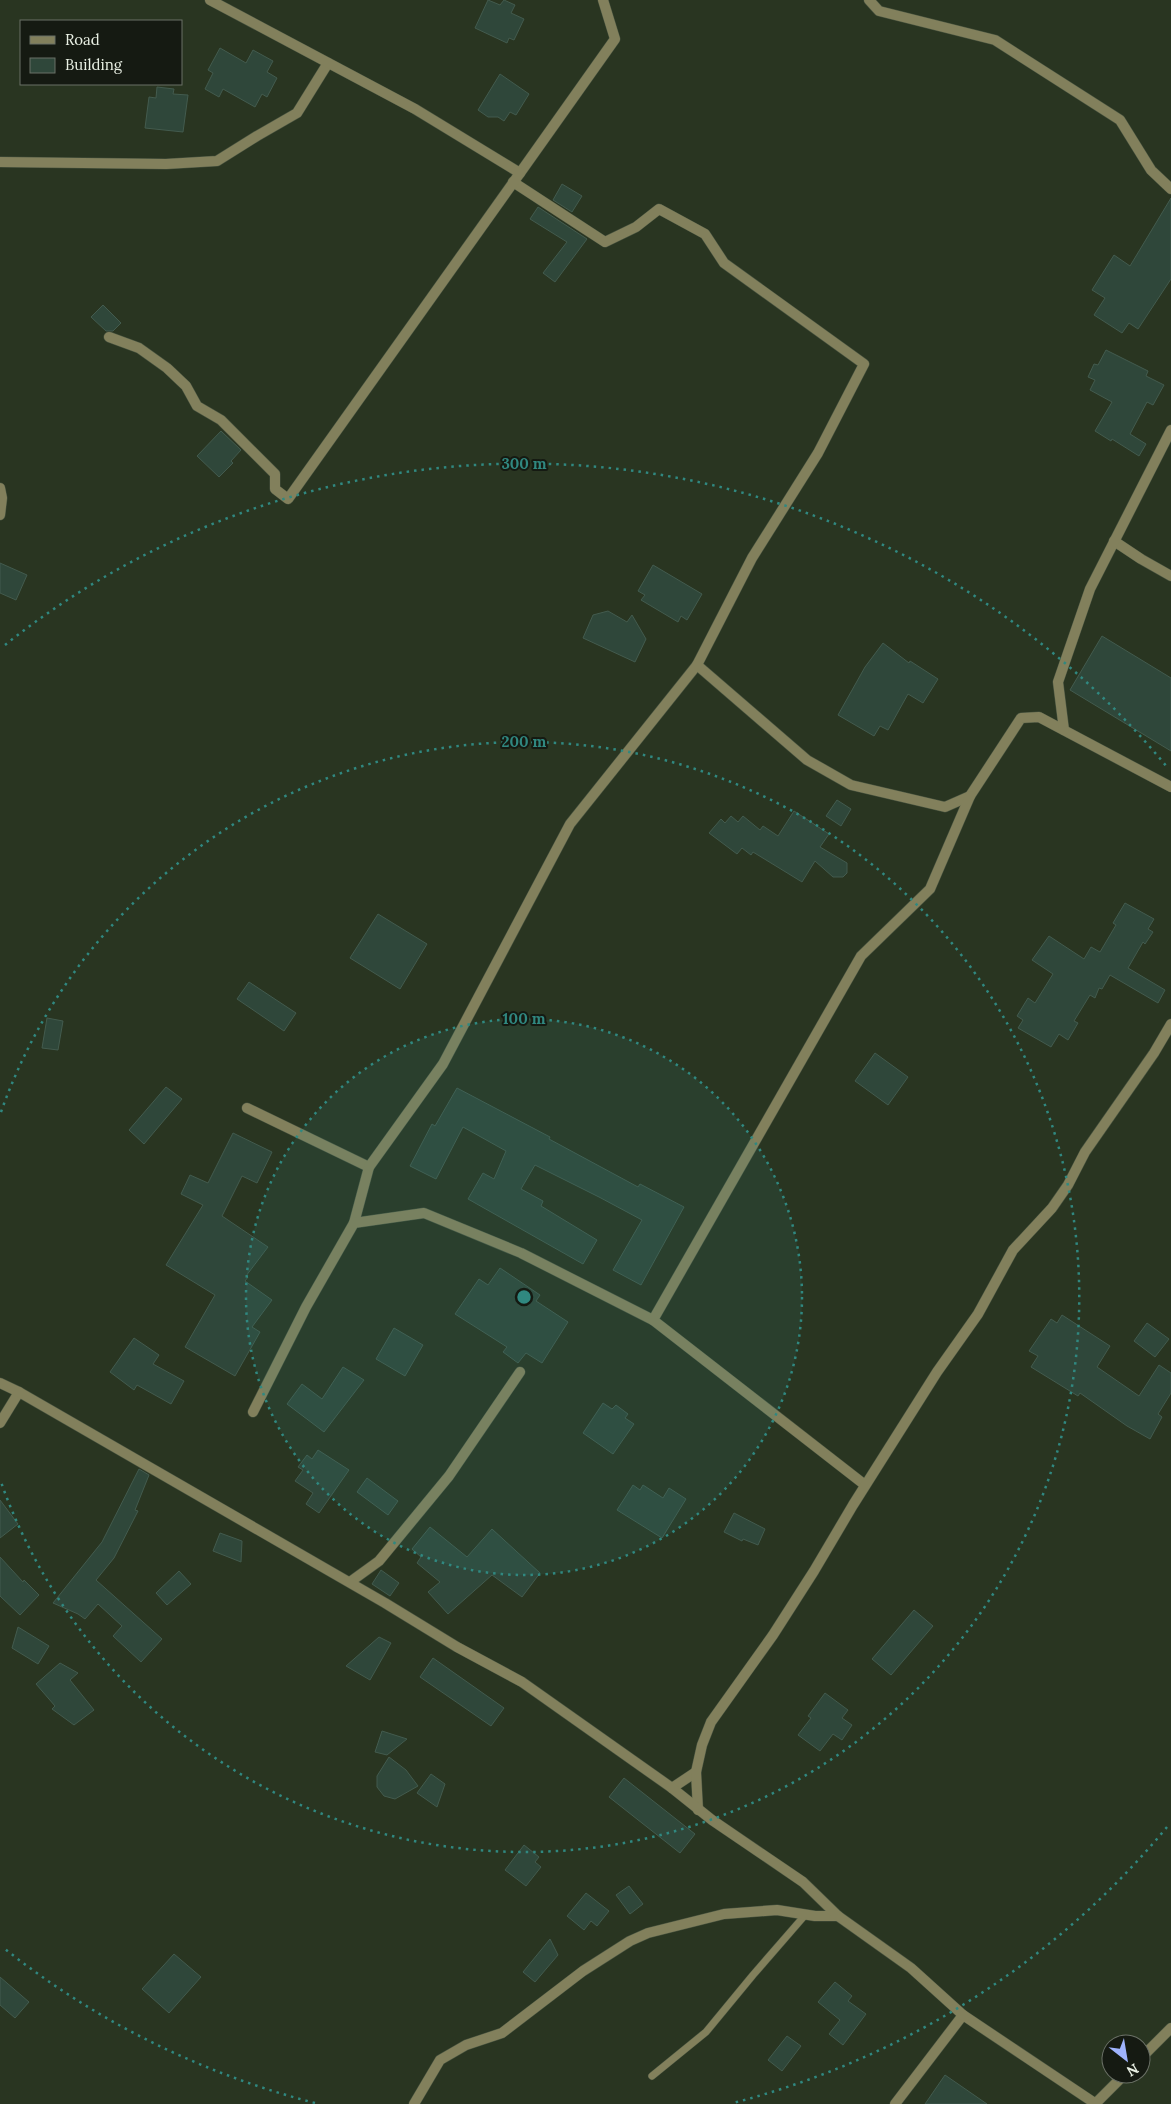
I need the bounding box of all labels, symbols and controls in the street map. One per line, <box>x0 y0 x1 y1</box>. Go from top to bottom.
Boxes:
legend <box>20 20 182 85</box>
text: Road <box>65 30 100 49</box>
text: Building <box>65 55 123 74</box>
text: 300 m <box>501 454 547 473</box>
text: 200 m <box>502 732 547 751</box>
text: 100 m <box>503 1009 546 1028</box>
centre of rings <box>515 1288 533 1306</box>
north arrow <box>1101 2034 1151 2084</box>
text: N <box>1123 2060 1142 2081</box>

